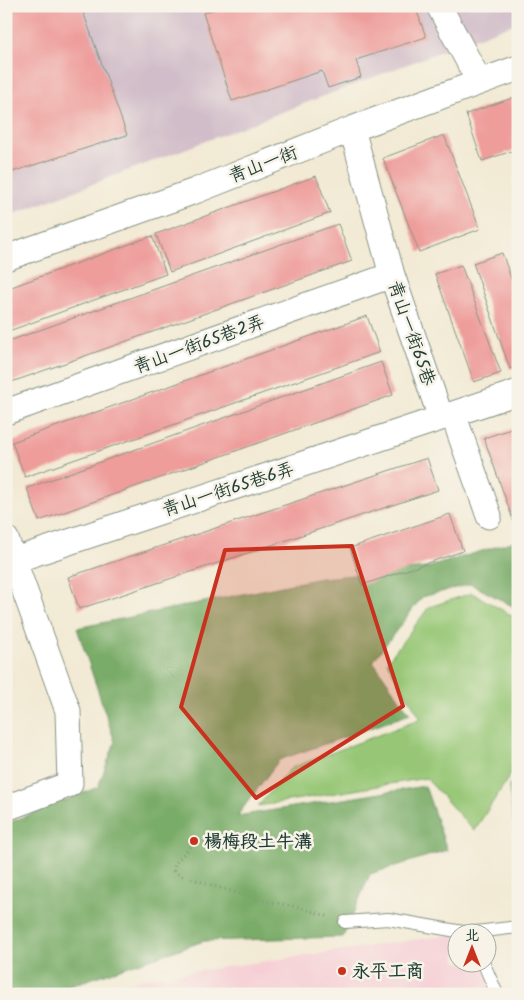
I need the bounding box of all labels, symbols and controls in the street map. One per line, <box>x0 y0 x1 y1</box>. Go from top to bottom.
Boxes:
street label: 青山一街 <box>225 139 302 192</box>
street label: 青山一街65巷 <box>379 277 442 390</box>
street label: 青山一街65巷2弄 <box>130 308 269 383</box>
street label: 青山一街65巷6弄 <box>159 455 298 525</box>
place label: 楊梅段土牛溝 <box>204 828 312 857</box>
marker: 楊梅段土牛溝 <box>188 835 200 847</box>
north arrow <box>446 922 496 972</box>
text: 北 <box>465 925 479 947</box>
place label: 永平工商 <box>352 958 424 987</box>
marker: 永平工商 <box>336 965 348 977</box>

